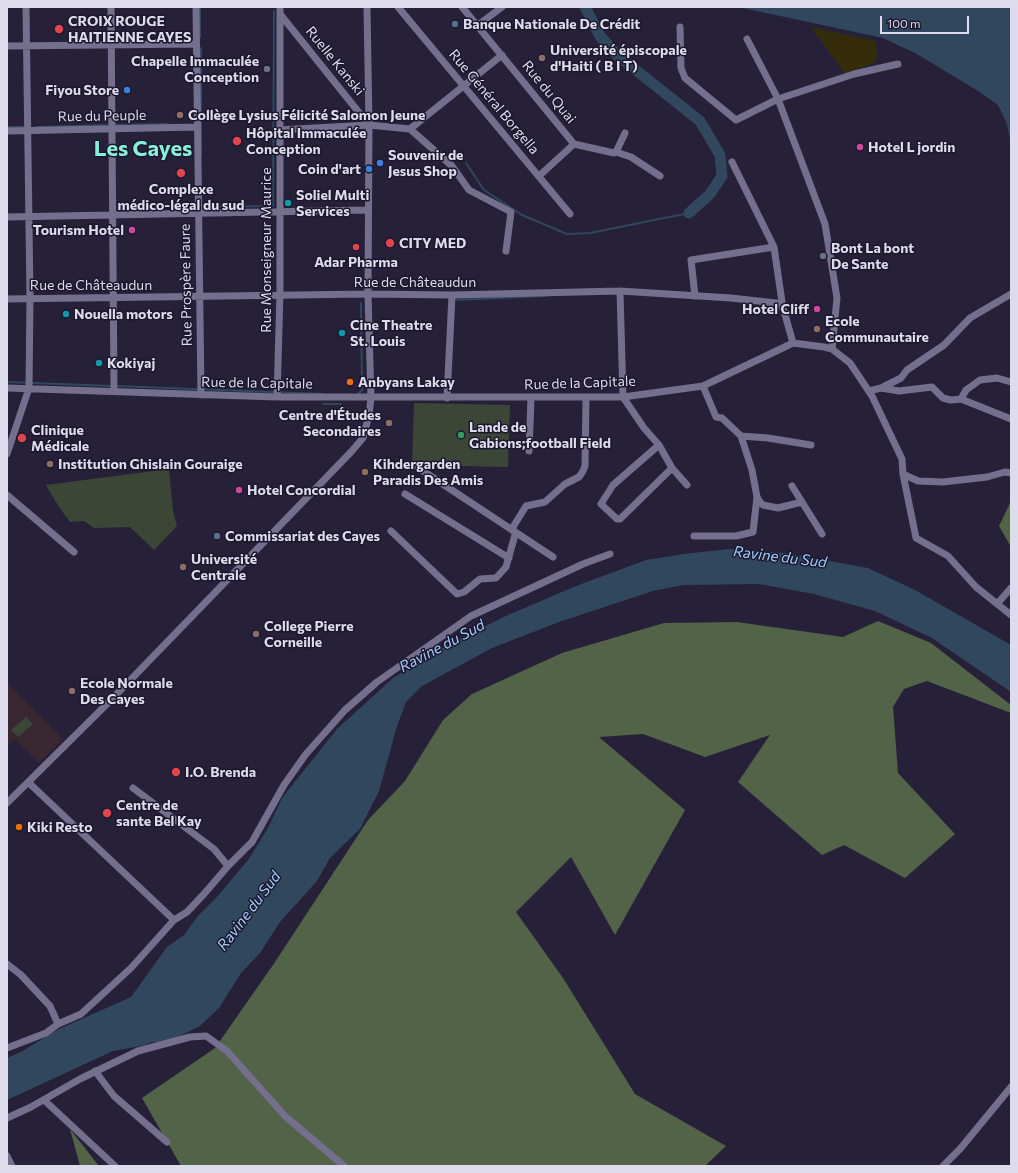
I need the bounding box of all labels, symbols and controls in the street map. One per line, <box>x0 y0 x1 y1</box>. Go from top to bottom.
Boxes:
scale bar <box>882 8 971 34</box>
place label: CROIX ROUGE HAITIENNE CAYES <box>68 13 191 46</box>
place label: Banque Nationale De Crédit <box>463 16 640 32</box>
text: 100 m <box>887 16 921 30</box>
marker: Banque Nationale De Crédit <box>450 19 460 29</box>
marker: CROIX ROUGE HAITIENNE CAYES <box>53 23 65 35</box>
street label: Ruelle Kanski <box>302 23 368 99</box>
place label: Université épiscopale d'Haiti ( B I T) <box>550 42 687 74</box>
street label: Rue Général Borgella <box>445 46 543 158</box>
place label: Chapelle Immaculée Conception <box>131 53 259 86</box>
marker: Université épiscopale d'Haiti ( B I T) <box>537 53 547 63</box>
street label: Rue du Quai <box>519 57 579 127</box>
marker: Chapelle Immaculée Conception <box>262 64 272 74</box>
place label: Fiyou Store <box>45 82 119 98</box>
marker: Fiyou Store <box>122 85 132 95</box>
street label: Rue du Peuple <box>57 107 147 125</box>
place label: Collège Lysius Félicité Salomon Jeune <box>188 107 425 123</box>
marker: Collège Lysius Félicité Salomon Jeune <box>175 110 185 120</box>
place label: Hôpital Immaculée Conception <box>246 125 366 158</box>
marker: Hôpital Immaculée Conception <box>231 135 243 147</box>
district label: Les Cayes <box>94 136 192 162</box>
place label: Hotel L jordin <box>868 139 955 155</box>
marker: Hotel L jordin <box>855 142 865 152</box>
place label: Souvenir de Jesus Shop <box>388 147 463 180</box>
marker: Souvenir de Jesus Shop <box>375 158 385 168</box>
place label: Coin d'art <box>298 161 361 177</box>
marker: Coin d'art <box>364 164 374 174</box>
marker: Complexe médico-légal du sud <box>175 167 187 179</box>
street label: Rue Monseigneur Maurice <box>258 167 274 333</box>
place label: Complexe médico-légal du sud <box>117 181 245 214</box>
place label: Soliel Multi Services <box>296 187 369 220</box>
marker: Soliel Multi Services <box>283 198 293 208</box>
place label: Tourism Hotel <box>33 222 124 238</box>
street label: Rue Prospère Faure <box>177 224 195 346</box>
marker: Tourism Hotel <box>127 225 137 235</box>
place label: CITY MED <box>399 235 466 251</box>
marker: CITY MED <box>384 237 396 249</box>
place label: Bont La bont De Sante <box>831 240 914 272</box>
marker: Adar Pharma <box>351 242 361 252</box>
marker: Bont La bont De Sante <box>818 251 828 261</box>
place label: Adar Pharma <box>314 254 398 270</box>
street label: Rue de Châteaudun <box>354 274 476 290</box>
street label: Rue de Châteaudun <box>30 277 152 293</box>
place label: Hotel Cliff <box>742 301 809 317</box>
marker: Hotel Cliff <box>812 304 822 314</box>
place label: Nouella motors <box>74 306 173 322</box>
marker: Nouella motors <box>61 309 71 319</box>
place label: Ecole Communautaire <box>825 313 929 346</box>
place label: Cine Theatre St. Louis <box>350 317 432 350</box>
marker: Ecole Communautaire <box>812 324 822 334</box>
marker: Cine Theatre St. Louis <box>337 328 347 338</box>
place label: Kokiyaj <box>107 355 155 371</box>
marker: Kokiyaj <box>94 358 104 368</box>
street label: Rue de la Capitale <box>524 373 636 393</box>
street label: Rue de la Capitale <box>201 374 313 392</box>
place label: Anbyans Lakay <box>358 374 455 390</box>
marker: Anbyans Lakay <box>345 377 355 387</box>
place label: Centre d'Études Secondaires <box>279 407 381 440</box>
marker: Centre d'Études Secondaires <box>384 418 394 428</box>
place label: Lande de Gabions;football Field <box>469 419 611 452</box>
place label: Clinique Médicale <box>31 422 89 454</box>
marker: Lande de Gabions;football Field <box>456 430 466 440</box>
marker: Clinique Médicale <box>16 432 28 444</box>
place label: Institution Ghislain Gouraige <box>58 456 243 472</box>
place label: Kihdergarden Paradis Des Amis <box>373 456 483 488</box>
marker: Institution Ghislain Gouraige <box>45 459 55 469</box>
marker: Kihdergarden Paradis Des Amis <box>360 467 370 477</box>
place label: Hotel Concordial <box>247 482 356 498</box>
marker: Hotel Concordial <box>234 485 244 495</box>
place label: Commissariat des Cayes <box>225 528 380 544</box>
marker: Commissariat des Cayes <box>212 531 222 541</box>
water label: Ravine du Sud <box>732 542 828 572</box>
place label: Université Centrale <box>191 551 257 584</box>
marker: Université Centrale <box>178 562 188 572</box>
water label: Ravine du Sud <box>396 616 488 676</box>
place label: College Pierre Corneille <box>264 618 354 650</box>
marker: College Pierre Corneille <box>251 629 261 639</box>
place label: Ecole Normale Des Cayes <box>80 675 173 708</box>
marker: Ecole Normale Des Cayes <box>67 686 77 696</box>
place label: I.O. Brenda <box>185 764 256 780</box>
marker: I.O. Brenda <box>170 766 182 778</box>
place label: Centre de sante Bel Kay <box>116 797 202 830</box>
marker: Centre de sante Bel Kay <box>101 807 113 819</box>
place label: Kiki Resto <box>27 819 92 835</box>
marker: Kiki Resto <box>14 822 24 832</box>
water label: Ravine du Sud <box>213 868 285 954</box>

